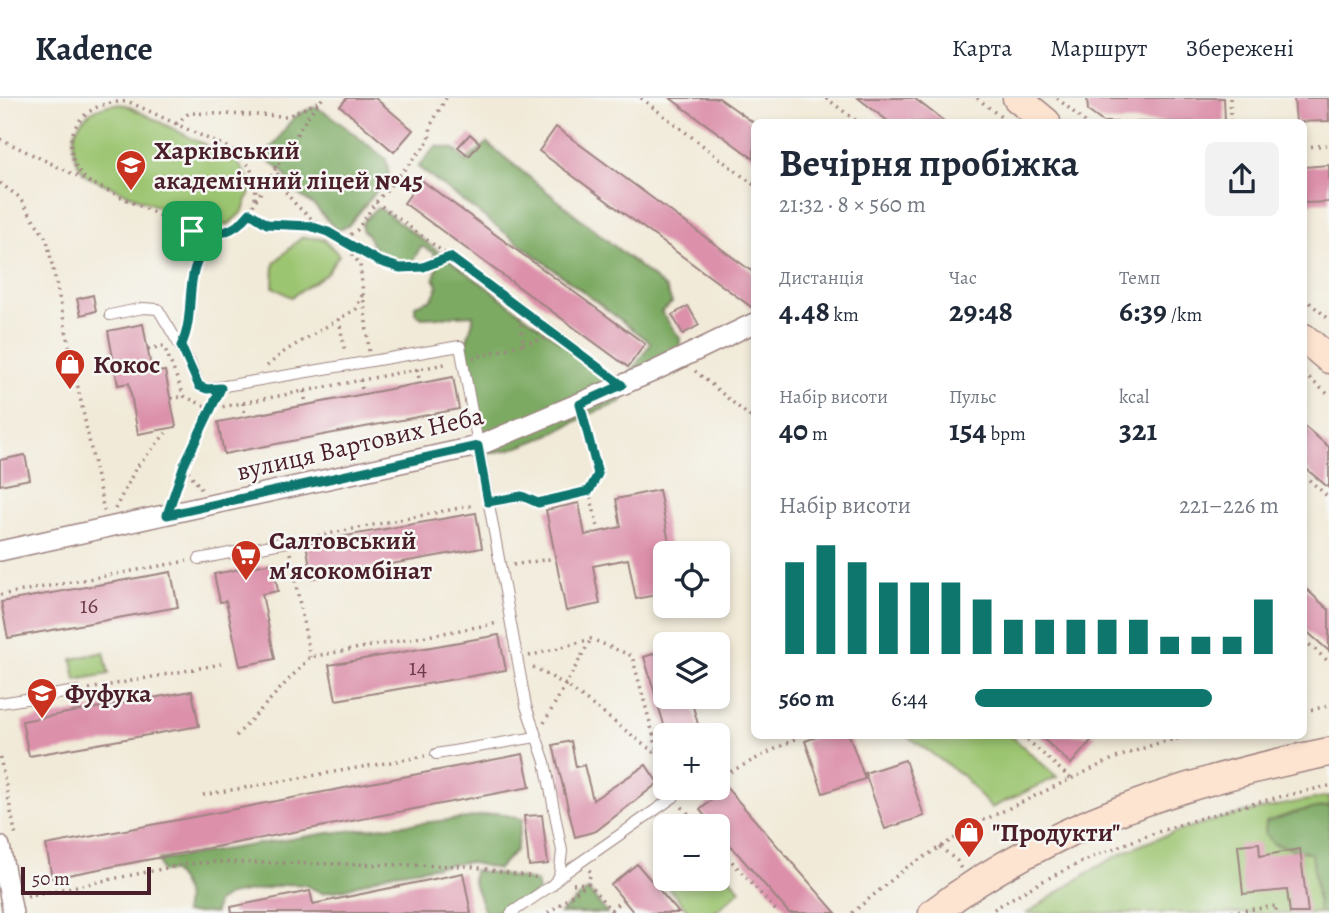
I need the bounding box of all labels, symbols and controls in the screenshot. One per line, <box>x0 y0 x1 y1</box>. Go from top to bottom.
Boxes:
text: Kadence <box>35 26 153 71</box>
text: Карта <box>952 32 1012 64</box>
text: Маршрут <box>1050 32 1147 64</box>
text: Збережені <box>1185 32 1294 64</box>
place label: Харківський академічний ліцей №45 <box>154 133 423 198</box>
text: Вечірня пробіжка <box>779 137 1079 189</box>
button: share <box>1205 142 1279 216</box>
school or university icon: Харківський академічний ліцей №45 <box>114 148 148 192</box>
text: 21:32 · 8 × 560 m <box>779 189 926 220</box>
pin <box>162 201 222 261</box>
icon: arrive <box>173 212 211 250</box>
text: Дистанція <box>779 265 864 291</box>
text: Час <box>949 265 977 291</box>
text: Темп <box>1119 265 1160 291</box>
text: 4.48 <box>779 291 830 331</box>
text: 29:48 <box>949 291 1013 331</box>
text: 6:39 <box>1119 291 1167 331</box>
text: km <box>830 302 859 328</box>
text: /km <box>1167 302 1202 328</box>
shop icon: Кокос <box>53 347 87 391</box>
place label: Кокос <box>93 347 161 382</box>
text: Набір висоти <box>779 384 888 410</box>
text: Пульс <box>949 384 997 410</box>
text: kcal <box>1119 384 1149 410</box>
street label: вулиця Вартових Неба <box>233 398 487 489</box>
text: 40 <box>779 410 808 450</box>
text: 154 <box>949 410 987 450</box>
text: 321 <box>1119 410 1157 450</box>
text: m <box>808 421 828 447</box>
text: bpm <box>987 421 1026 447</box>
text: Набір висоти <box>779 490 911 521</box>
text: 221–226 m <box>1179 490 1279 521</box>
place label: Салтовський м'ясокомбінат <box>269 523 432 588</box>
supermarket icon: Салтовський м'ясокомбінат <box>229 538 263 582</box>
map controls <box>653 541 730 891</box>
button: locate <box>653 541 730 618</box>
house number: 16 <box>80 590 98 621</box>
button: layers <box>653 632 730 709</box>
house number: 14 <box>409 652 427 683</box>
school or university icon: Фуфука <box>25 676 59 720</box>
place label: Фуфука <box>65 676 152 711</box>
text: 560 m <box>779 683 834 714</box>
text: 6:44 <box>891 683 928 714</box>
button: + <box>653 723 730 800</box>
button: − <box>653 814 730 891</box>
shop icon: "Продукти" <box>952 815 986 859</box>
place label: "Продукти" <box>992 815 1120 850</box>
scale bar <box>21 864 150 896</box>
text: 50 m <box>32 866 70 892</box>

